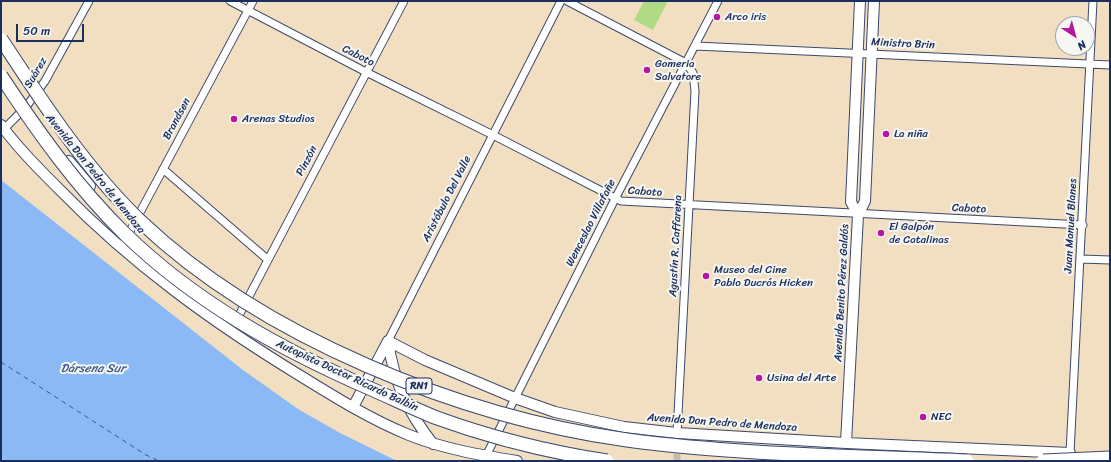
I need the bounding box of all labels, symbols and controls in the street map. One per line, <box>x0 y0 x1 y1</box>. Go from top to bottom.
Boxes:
place label: Arco iris <box>725 10 766 24</box>
marker: Arco iris <box>712 12 722 22</box>
scale bar <box>18 16 86 42</box>
north arrow <box>1055 16 1095 56</box>
text: 50 m <box>23 20 50 42</box>
text: N <box>1073 35 1090 55</box>
street label: Ministro Brin <box>871 36 935 52</box>
street label: Caboto <box>340 42 376 70</box>
street label: Suárez <box>22 55 50 91</box>
place label: Gomeria Salvatore <box>655 57 701 83</box>
marker: Gomeria Salvatore <box>642 65 652 75</box>
street label: Brandsen <box>161 96 193 142</box>
street label: Avenida Don Pedro de Mendoza <box>43 111 147 237</box>
place label: Arenas Studios <box>242 112 315 126</box>
marker: Arenas Studios <box>229 114 239 124</box>
place label: La niña <box>894 127 928 141</box>
marker: La niña <box>881 129 891 139</box>
street label: Pinzón <box>294 144 320 178</box>
street label: Aristóbulo Del Valle <box>420 154 474 244</box>
street label: Wenceslao Villafañe <box>563 177 619 269</box>
street label: Juan Manuel Blanes <box>1062 178 1080 274</box>
street label: Caboto <box>627 184 663 200</box>
street label: Agustín R. Caffarena <box>667 195 685 297</box>
street label: Caboto <box>952 202 986 216</box>
place label: El Galpón de Catalinas <box>889 220 949 246</box>
street label: Avenida Benito Pérez Galdós <box>832 224 852 362</box>
marker: El Galpón de Catalinas <box>876 228 886 238</box>
place label: Museo del Cine Pablo Ducrós Hicken <box>714 263 813 289</box>
marker: Museo del Cine Pablo Ducrós Hicken <box>701 271 711 281</box>
street label: Autopista Doctor Ricardo Balbín <box>274 337 420 415</box>
water label: Dársena Sur <box>61 362 125 376</box>
place label: Usina del Arte <box>767 371 836 385</box>
marker: Usina del Arte <box>754 373 764 383</box>
road number: RN1 <box>406 378 432 394</box>
place label: NEC <box>931 410 952 424</box>
street label: Avenida Don Pedro de Mendoza <box>647 411 797 435</box>
marker: NEC <box>918 412 928 422</box>

